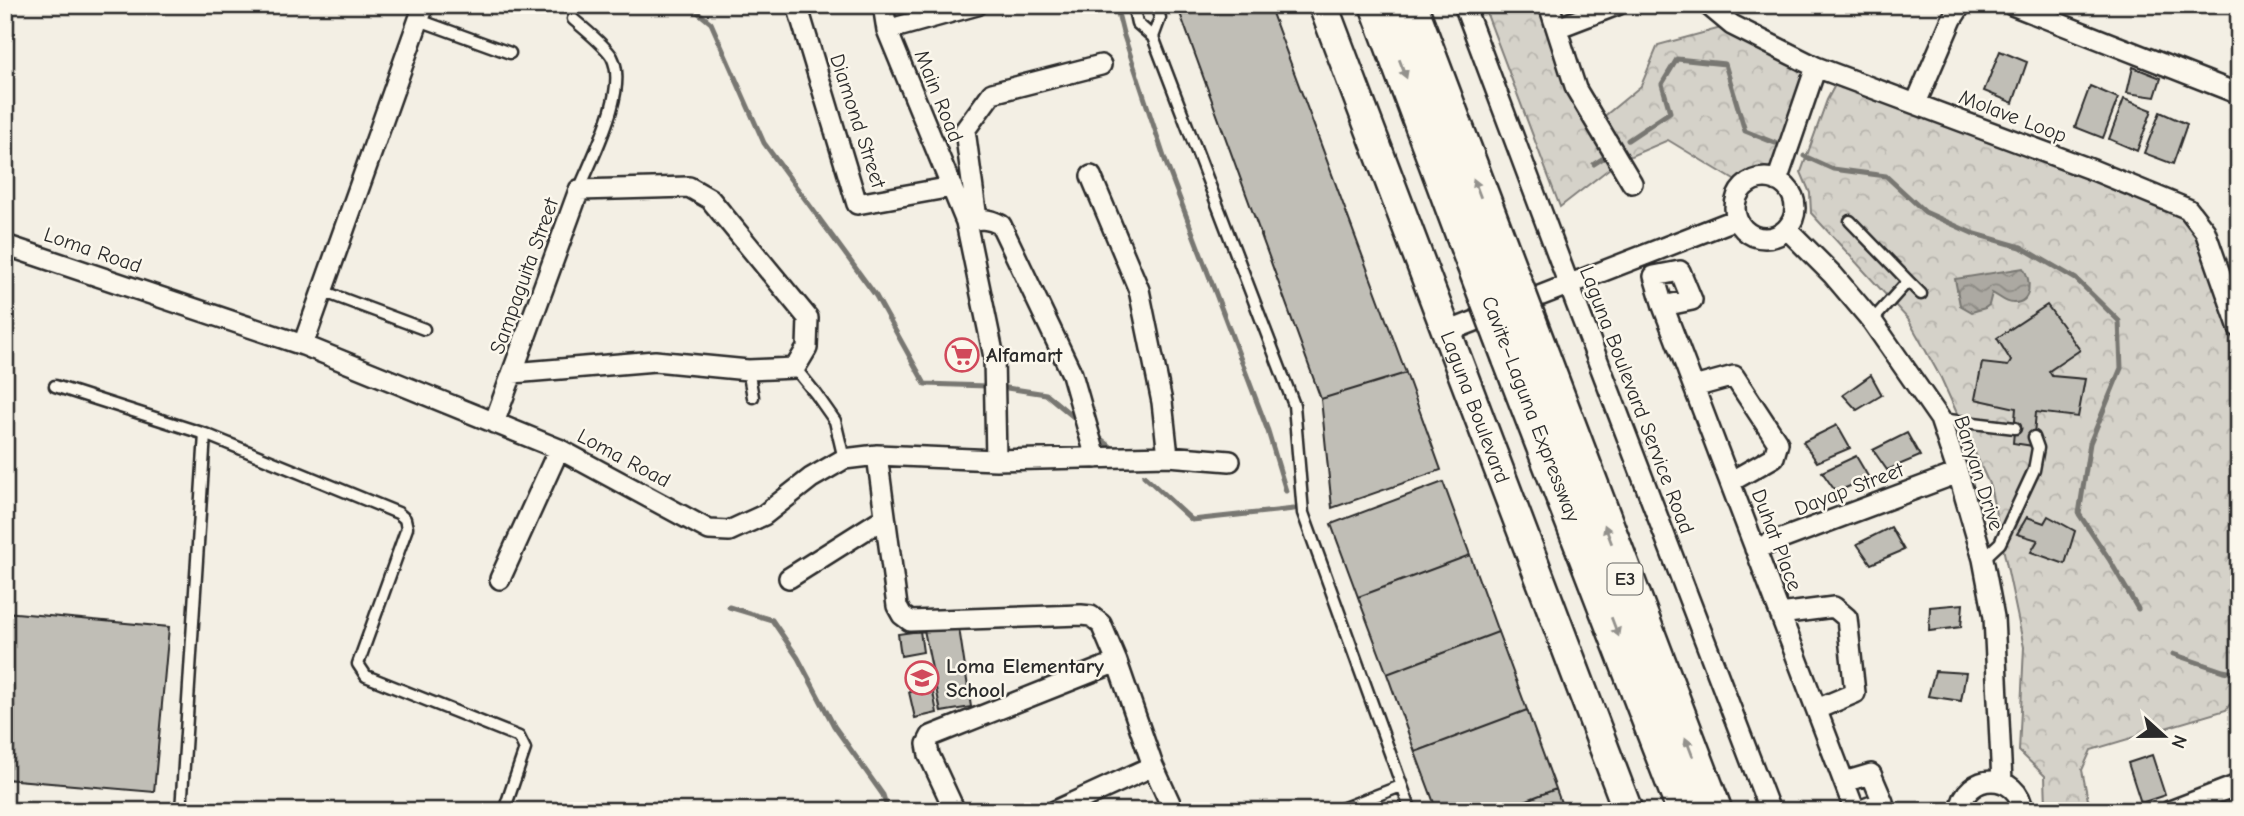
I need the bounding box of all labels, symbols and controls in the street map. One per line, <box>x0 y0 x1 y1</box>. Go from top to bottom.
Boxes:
street label: Main Road <box>910 46 968 146</box>
street label: Diamond Street <box>825 51 891 192</box>
one-way arrow <box>1397 59 1408 80</box>
street label: Molave Loop <box>1956 84 2070 148</box>
one-way arrow <box>1472 178 1483 199</box>
street label: Sampaguita Street <box>485 194 564 357</box>
street label: Loma Road <box>41 222 145 278</box>
street label: Laguna Boulevard Service Road <box>1575 263 1699 537</box>
street label: Cavite–Laguna Expressway <box>1477 293 1585 526</box>
street label: Laguna Boulevard <box>1436 328 1515 486</box>
supermarket icon: Alfamart <box>943 336 981 374</box>
place label: Alfamart <box>986 343 1063 367</box>
street label: Banyan Drive <box>1949 413 2009 533</box>
street label: Loma Road <box>573 424 675 492</box>
street label: Dayap Street <box>1791 457 1908 521</box>
street label: Duhat Place <box>1747 486 1807 594</box>
one-way arrow <box>1602 524 1613 545</box>
road number: E3 <box>1608 564 1642 594</box>
one-way arrow <box>1609 616 1620 637</box>
place label: Loma Elementary School <box>946 654 1104 702</box>
school or university icon: Loma Elementary School <box>903 659 941 697</box>
north arrow <box>2128 700 2198 770</box>
text: N <box>2166 732 2191 751</box>
one-way arrow <box>1683 736 1694 757</box>

